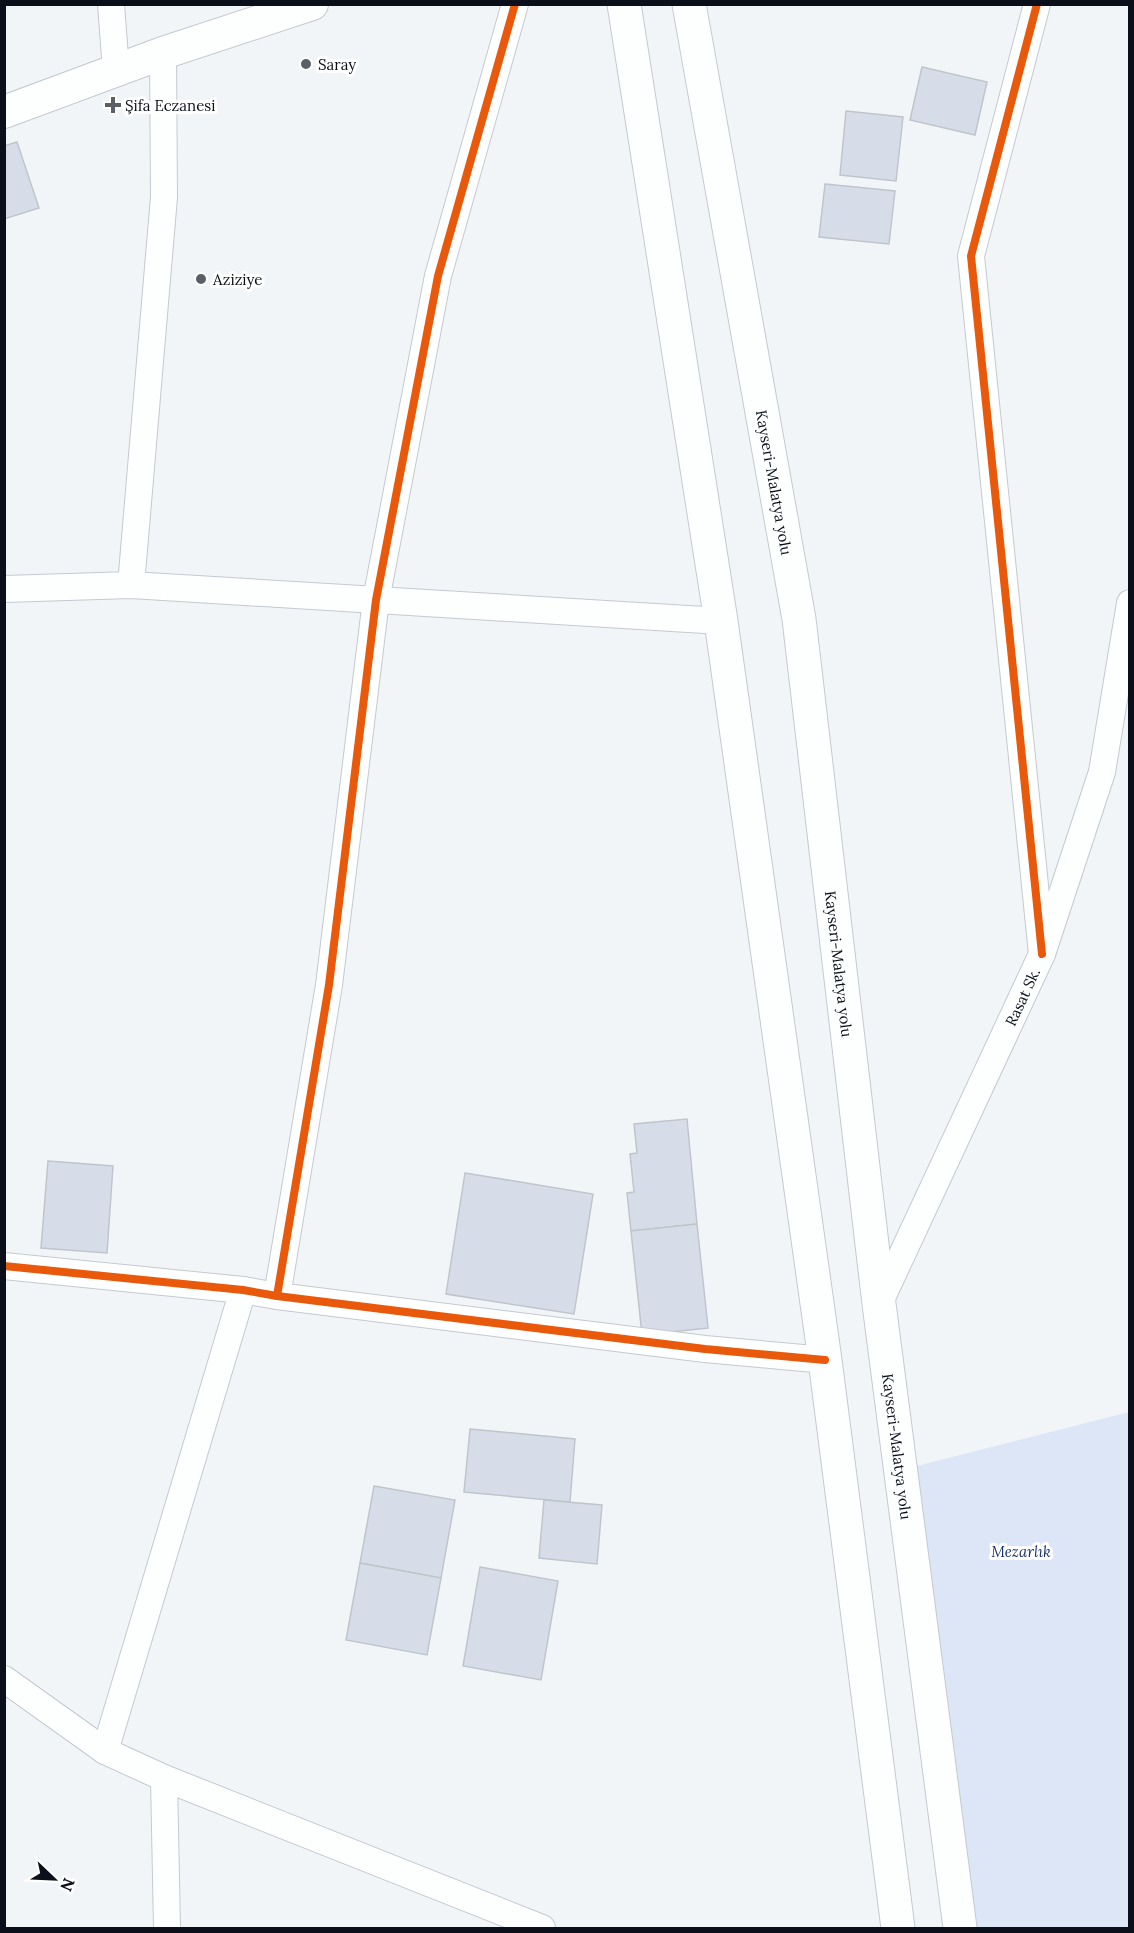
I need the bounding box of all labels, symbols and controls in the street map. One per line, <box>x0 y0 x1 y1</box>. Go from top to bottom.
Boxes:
place label: Saray <box>318 55 356 74</box>
marker: Saray <box>299 57 313 71</box>
place label: Şifa Eczanesi <box>125 96 215 115</box>
marker: Şifa Eczanesi <box>106 98 120 112</box>
place label: Aziziye <box>212 270 262 289</box>
marker: Aziziye <box>194 272 208 286</box>
street label: Kayseri-Malatya yolu <box>752 408 797 556</box>
street label: Kayseri-Malatya yolu <box>821 890 857 1038</box>
street label: Rasat Sk. <box>1000 965 1044 1029</box>
street label: Kayseri-Malatya yolu <box>879 1372 916 1521</box>
park label: Mezarlık <box>991 1542 1051 1561</box>
north arrow <box>24 1849 84 1909</box>
text: N <box>56 1875 79 1894</box>

